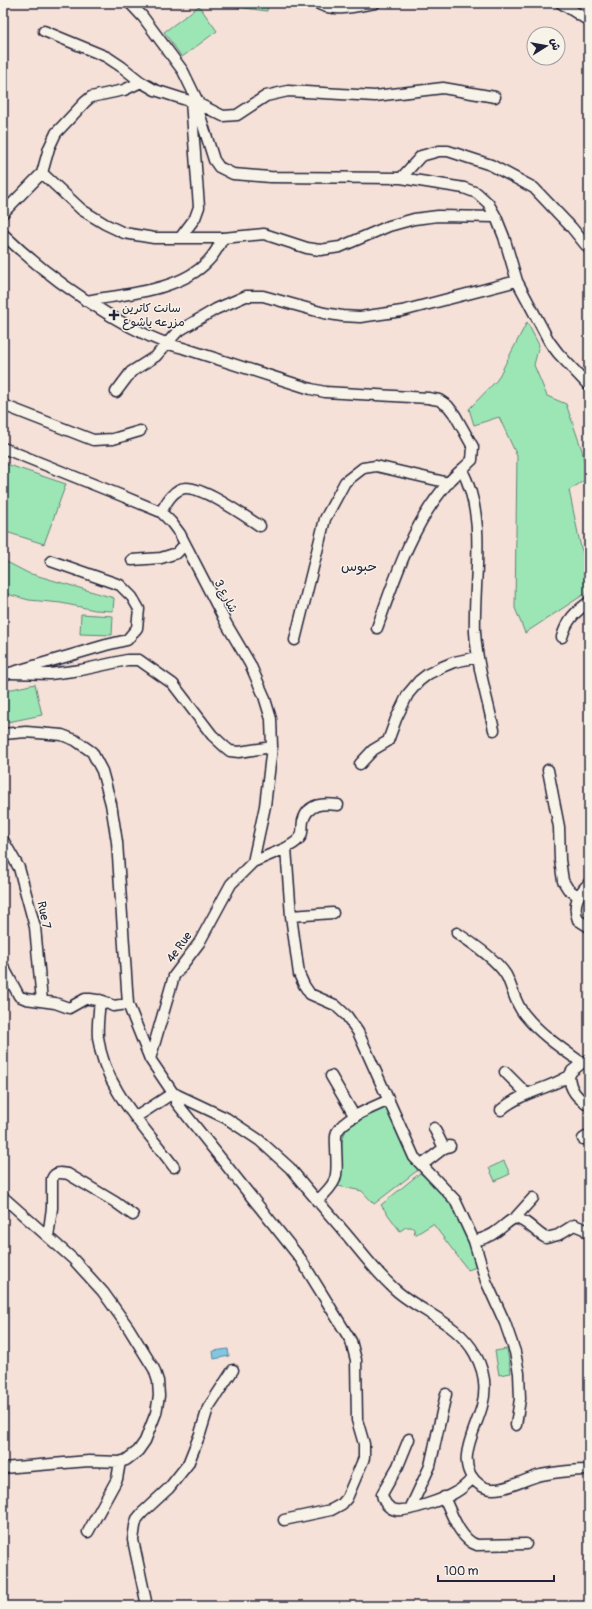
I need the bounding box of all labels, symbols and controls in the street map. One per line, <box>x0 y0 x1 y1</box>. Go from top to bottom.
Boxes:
north arrow <box>526 26 566 66</box>
text: ش <box>548 37 563 51</box>
place label: سانت كاترين مزرعه ياشوع <box>122 301 185 331</box>
marker: سانت كاترين مزرعه ياشوع <box>109 310 119 320</box>
district label: حبوس <box>341 558 377 575</box>
street label: شارع 3 <box>210 577 240 616</box>
street label: Rue 7 <box>33 900 54 931</box>
street label: 4e Rue <box>163 929 196 966</box>
scale bar <box>438 1557 554 1583</box>
text: 100 m <box>444 1564 479 1579</box>

